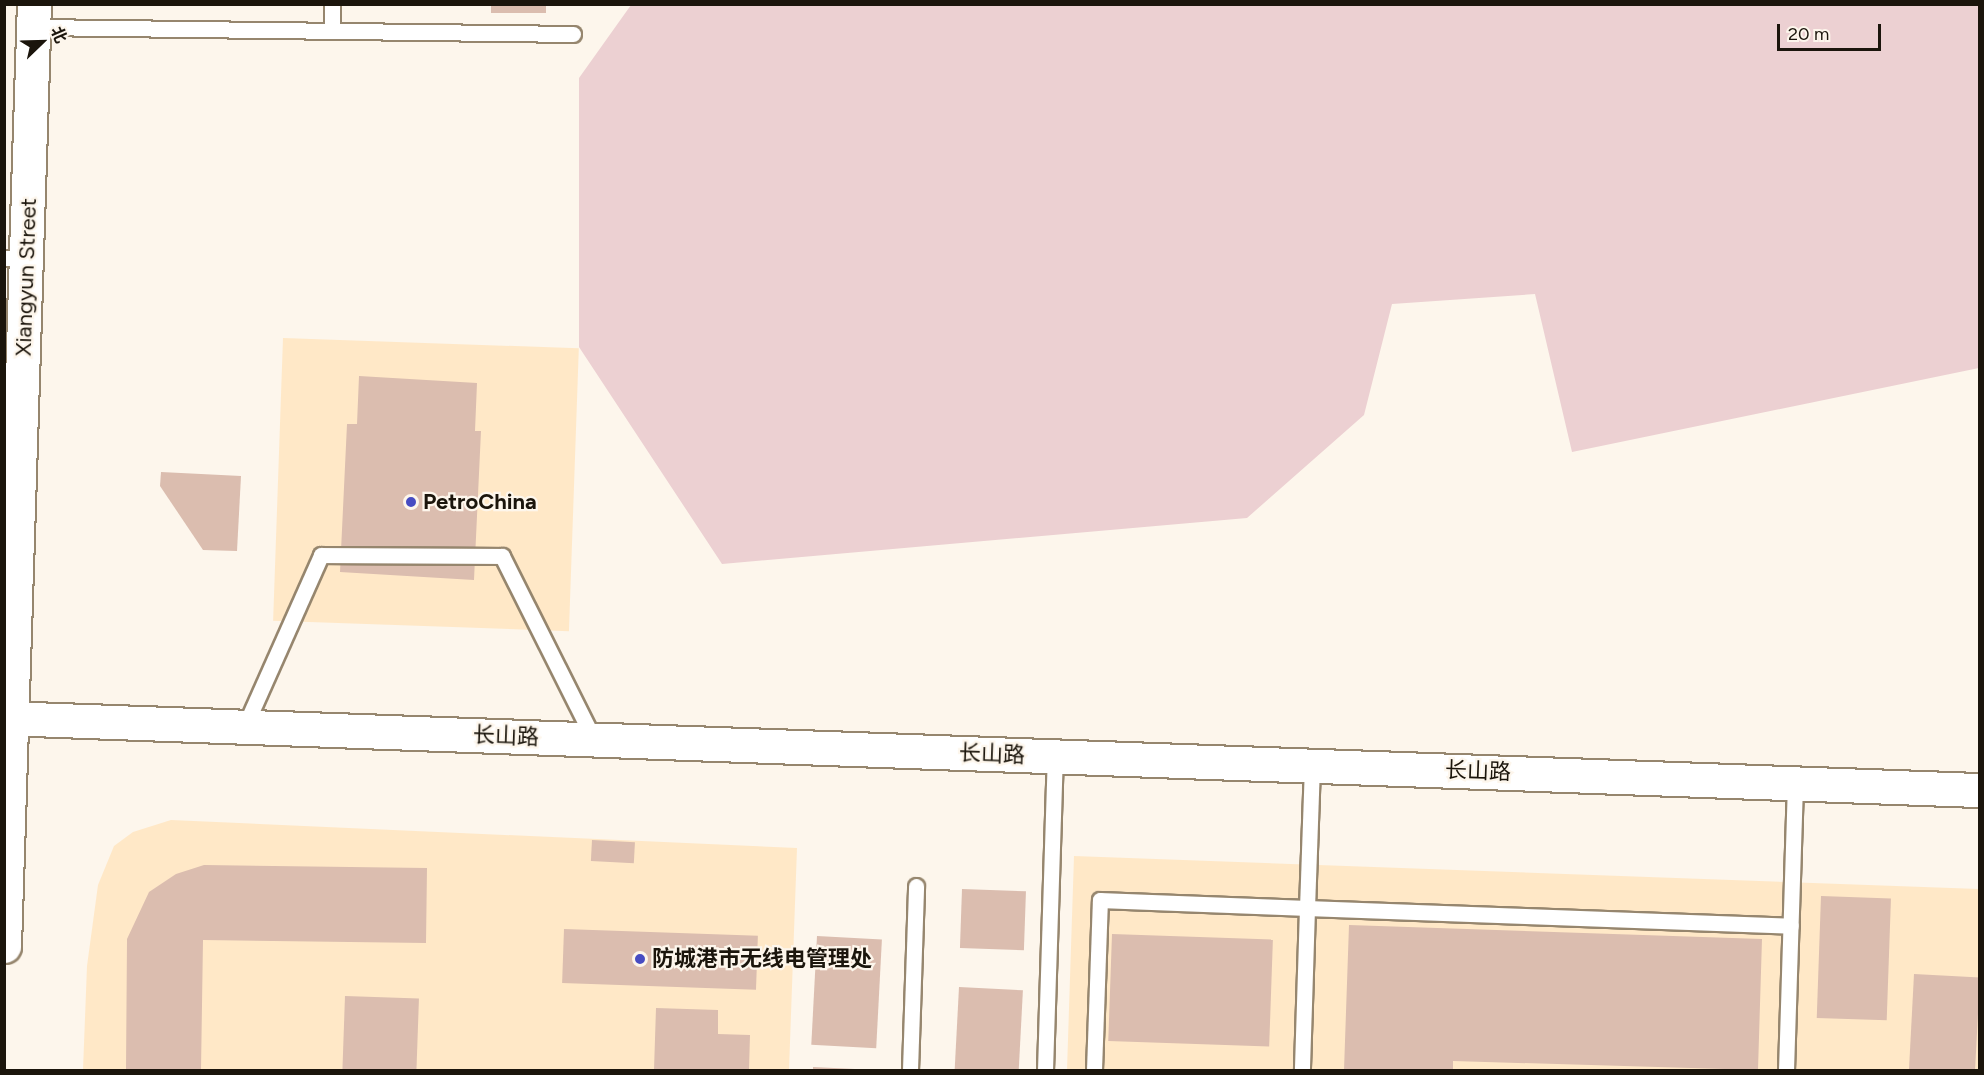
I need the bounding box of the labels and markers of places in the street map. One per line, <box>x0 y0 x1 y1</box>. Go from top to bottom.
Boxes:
place label: PetroChina <box>423 489 537 515</box>
marker: PetroChina <box>404 495 418 509</box>
place label: 防城港市无线电管理处 <box>652 946 872 972</box>
marker: 防城港市无线电管理处 <box>633 952 647 966</box>

